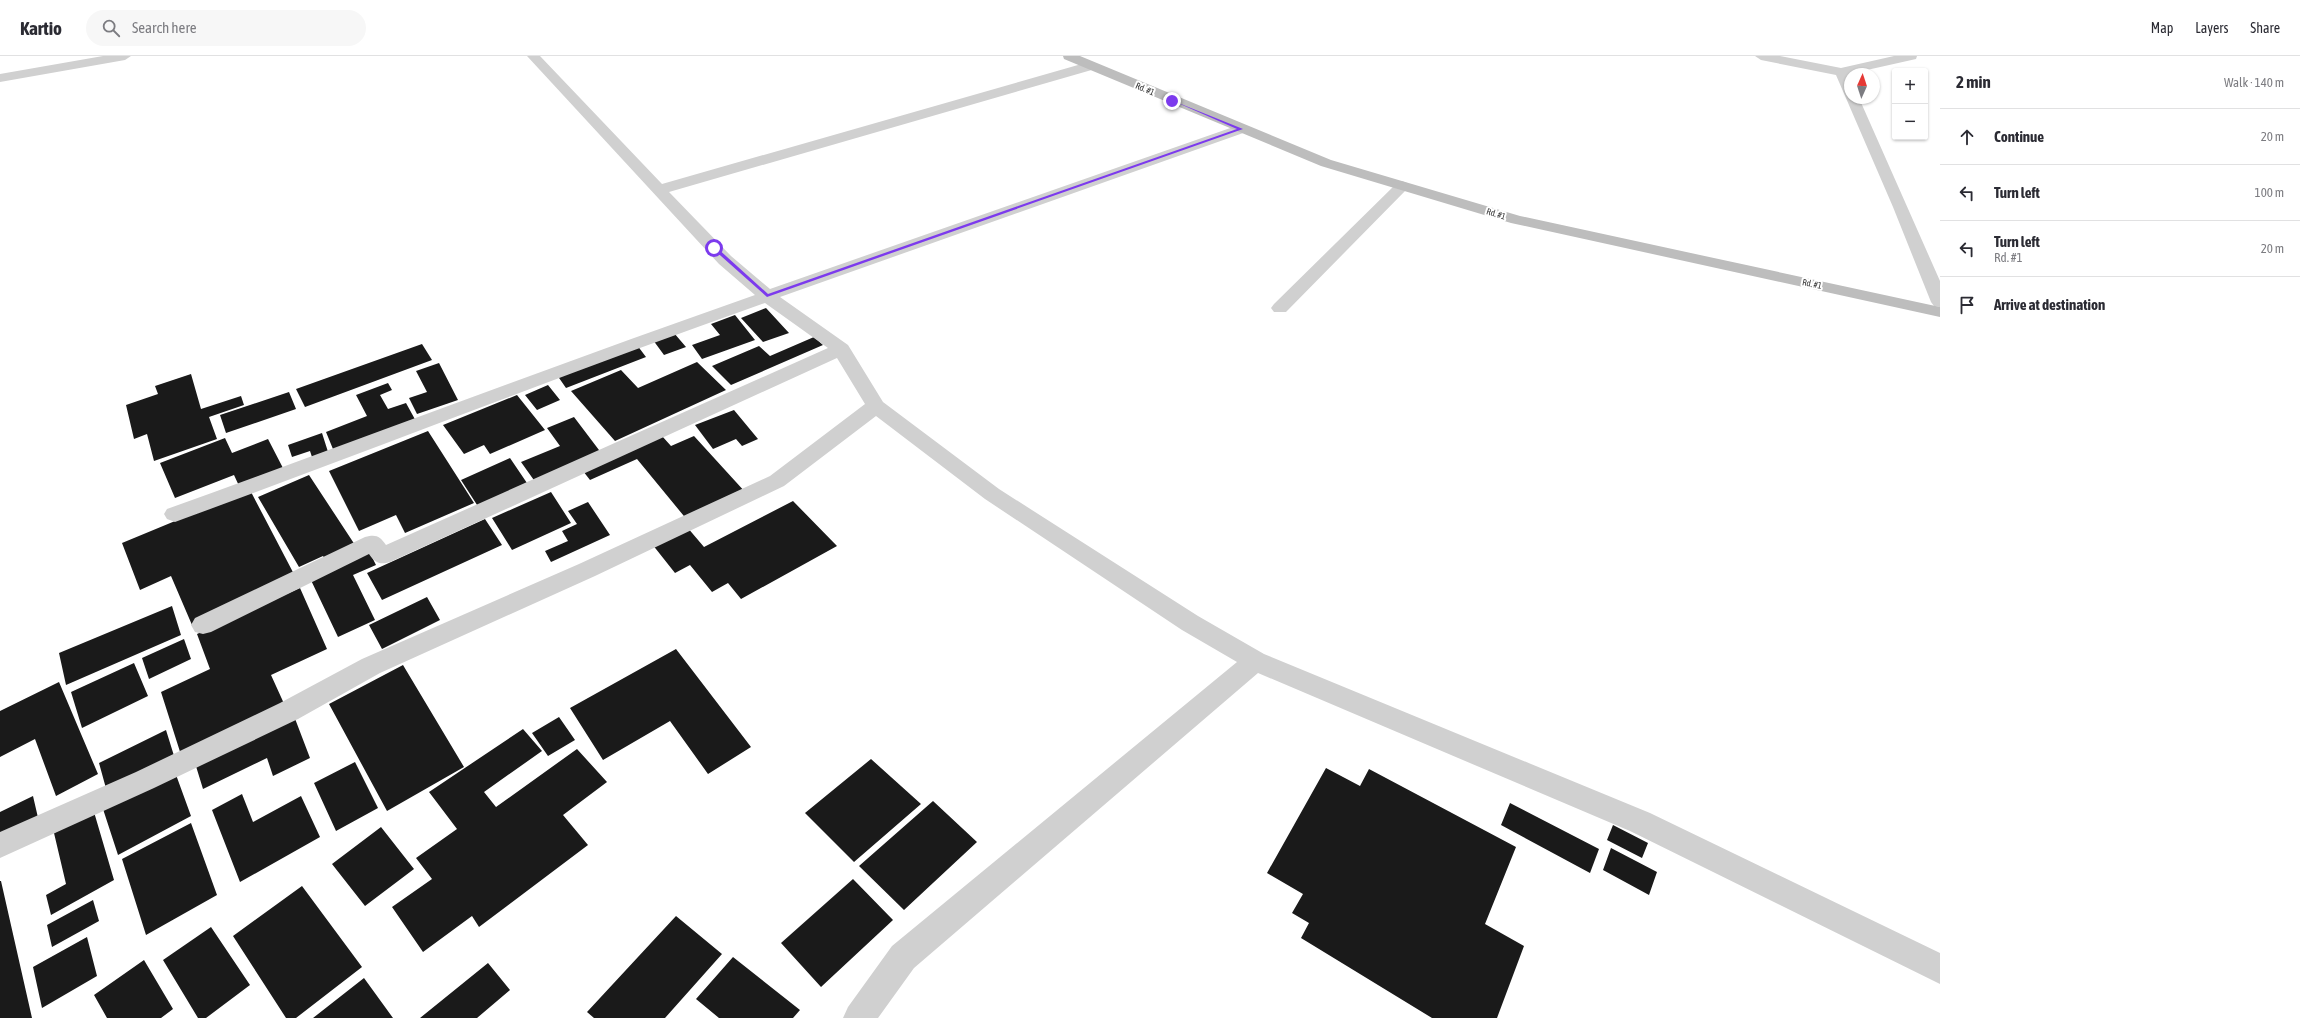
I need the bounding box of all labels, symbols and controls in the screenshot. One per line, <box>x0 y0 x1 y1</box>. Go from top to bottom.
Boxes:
search box <box>86 10 366 46</box>
text: Kartio <box>20 17 62 39</box>
icon: search <box>100 17 122 39</box>
text: Search here <box>132 19 197 36</box>
text: Map <box>2151 20 2173 36</box>
text: Layers <box>2195 20 2228 36</box>
text: Share <box>2250 20 2280 36</box>
north arrow <box>1844 68 1880 104</box>
map controls <box>1892 68 1928 140</box>
button: + <box>1892 68 1928 104</box>
text: 2 min <box>1956 72 1991 92</box>
text: Walk · 140 m <box>2224 75 2284 90</box>
street label: Rd. #1 <box>1134 81 1156 97</box>
route end <box>1163 92 1181 110</box>
button: − <box>1892 104 1928 140</box>
icon: ahead <box>1956 126 1978 148</box>
text: Continue <box>1994 128 2044 145</box>
text: 20 m <box>2261 129 2284 144</box>
icon: left <box>1956 182 1978 204</box>
text: Turn left <box>1994 184 2040 201</box>
text: 100 m <box>2255 185 2284 200</box>
street label: Rd. #1 <box>1485 206 1507 222</box>
text: Turn left <box>1994 233 2040 250</box>
icon: left <box>1956 238 1978 260</box>
route start <box>705 239 723 257</box>
text: 20 m <box>2261 241 2284 256</box>
text: Rd. #1 <box>1994 250 2023 265</box>
street label: Rd. #1 <box>1801 277 1823 291</box>
icon: arrive <box>1956 294 1978 316</box>
text: Arrive at destination <box>1994 296 2105 313</box>

